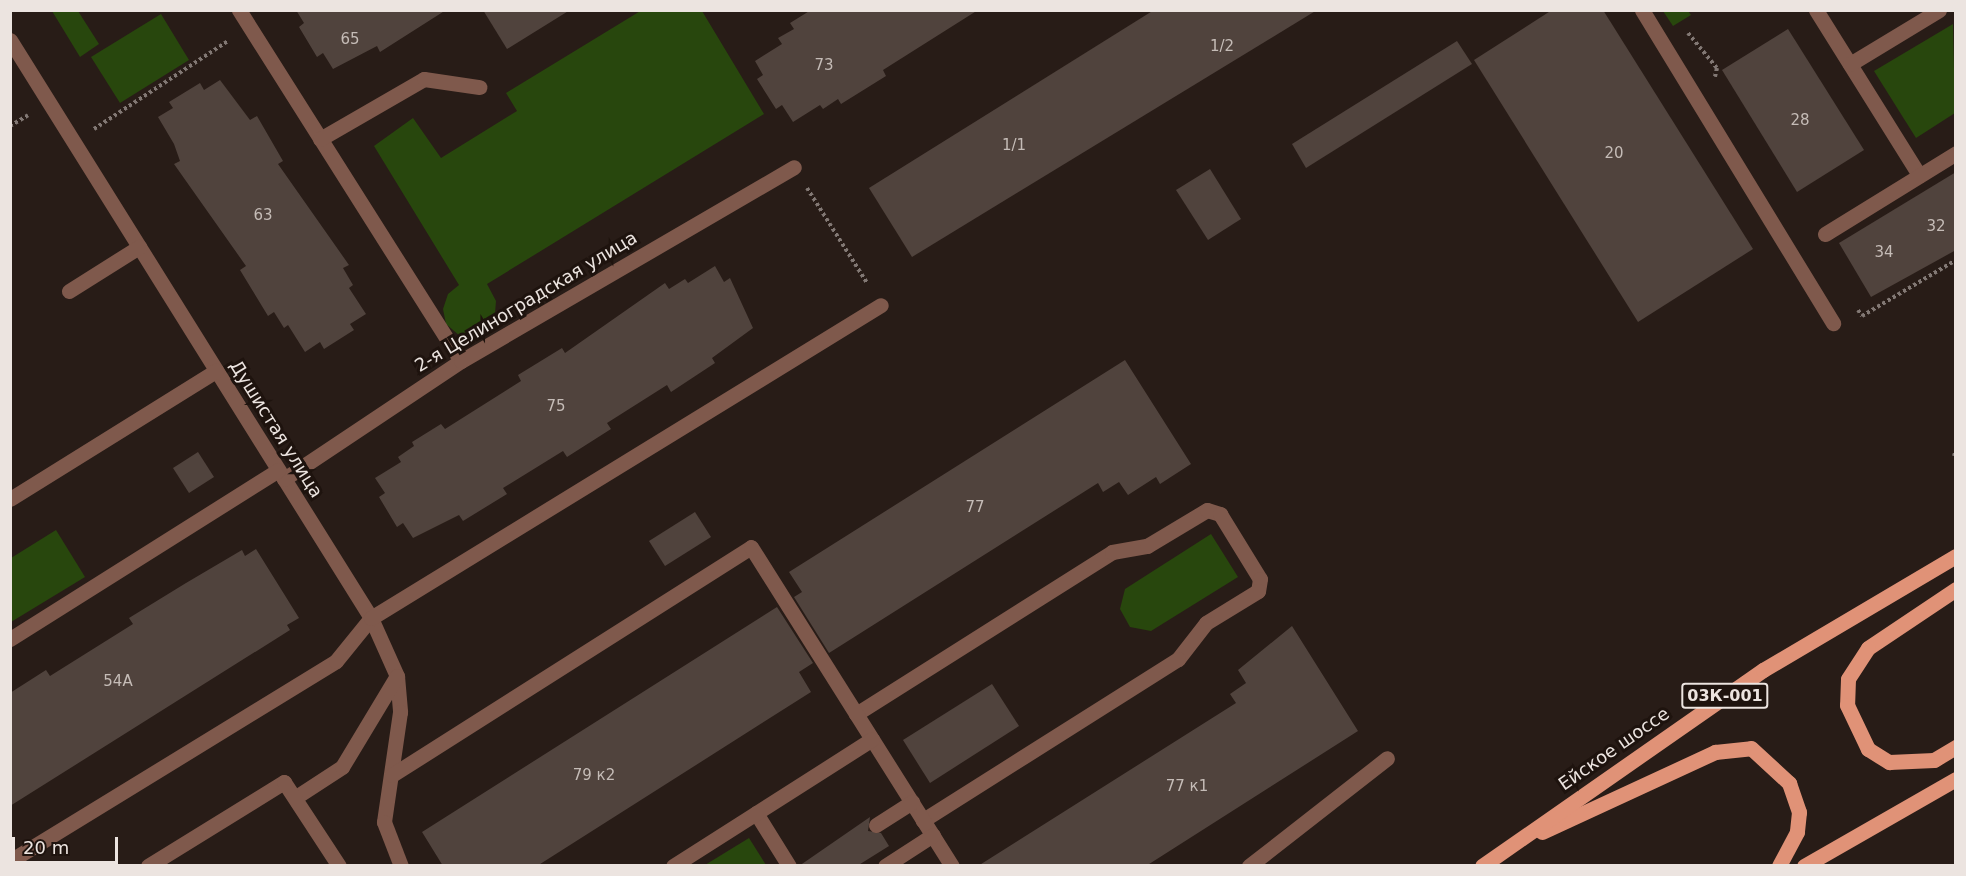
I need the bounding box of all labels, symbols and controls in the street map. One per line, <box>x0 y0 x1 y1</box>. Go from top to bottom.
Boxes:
house number: 65 <box>340 31 360 49</box>
house number: 1/2 <box>1210 38 1234 56</box>
house number: 73 <box>814 57 834 75</box>
house number: 28 <box>1790 112 1810 130</box>
house number: 1/1 <box>1002 137 1026 155</box>
house number: 20 <box>1604 145 1624 163</box>
house number: 63 <box>253 207 273 225</box>
house number: 32 <box>1926 218 1946 236</box>
street label: 2-я Целиноградская улица <box>411 227 641 377</box>
house number: 34 <box>1874 244 1894 262</box>
street label: Душистая улица <box>225 356 327 502</box>
house number: 75 <box>546 398 566 416</box>
house number: 77 <box>965 499 985 517</box>
house number: 54А <box>103 673 133 691</box>
road number: 03К-001 <box>1680 683 1770 709</box>
street label: Ейское шоссе <box>1555 703 1673 795</box>
house number: 79 к2 <box>573 767 615 785</box>
house number: 77 к1 <box>1166 778 1208 796</box>
scale bar <box>15 825 122 863</box>
text: 20 m <box>23 837 69 858</box>

